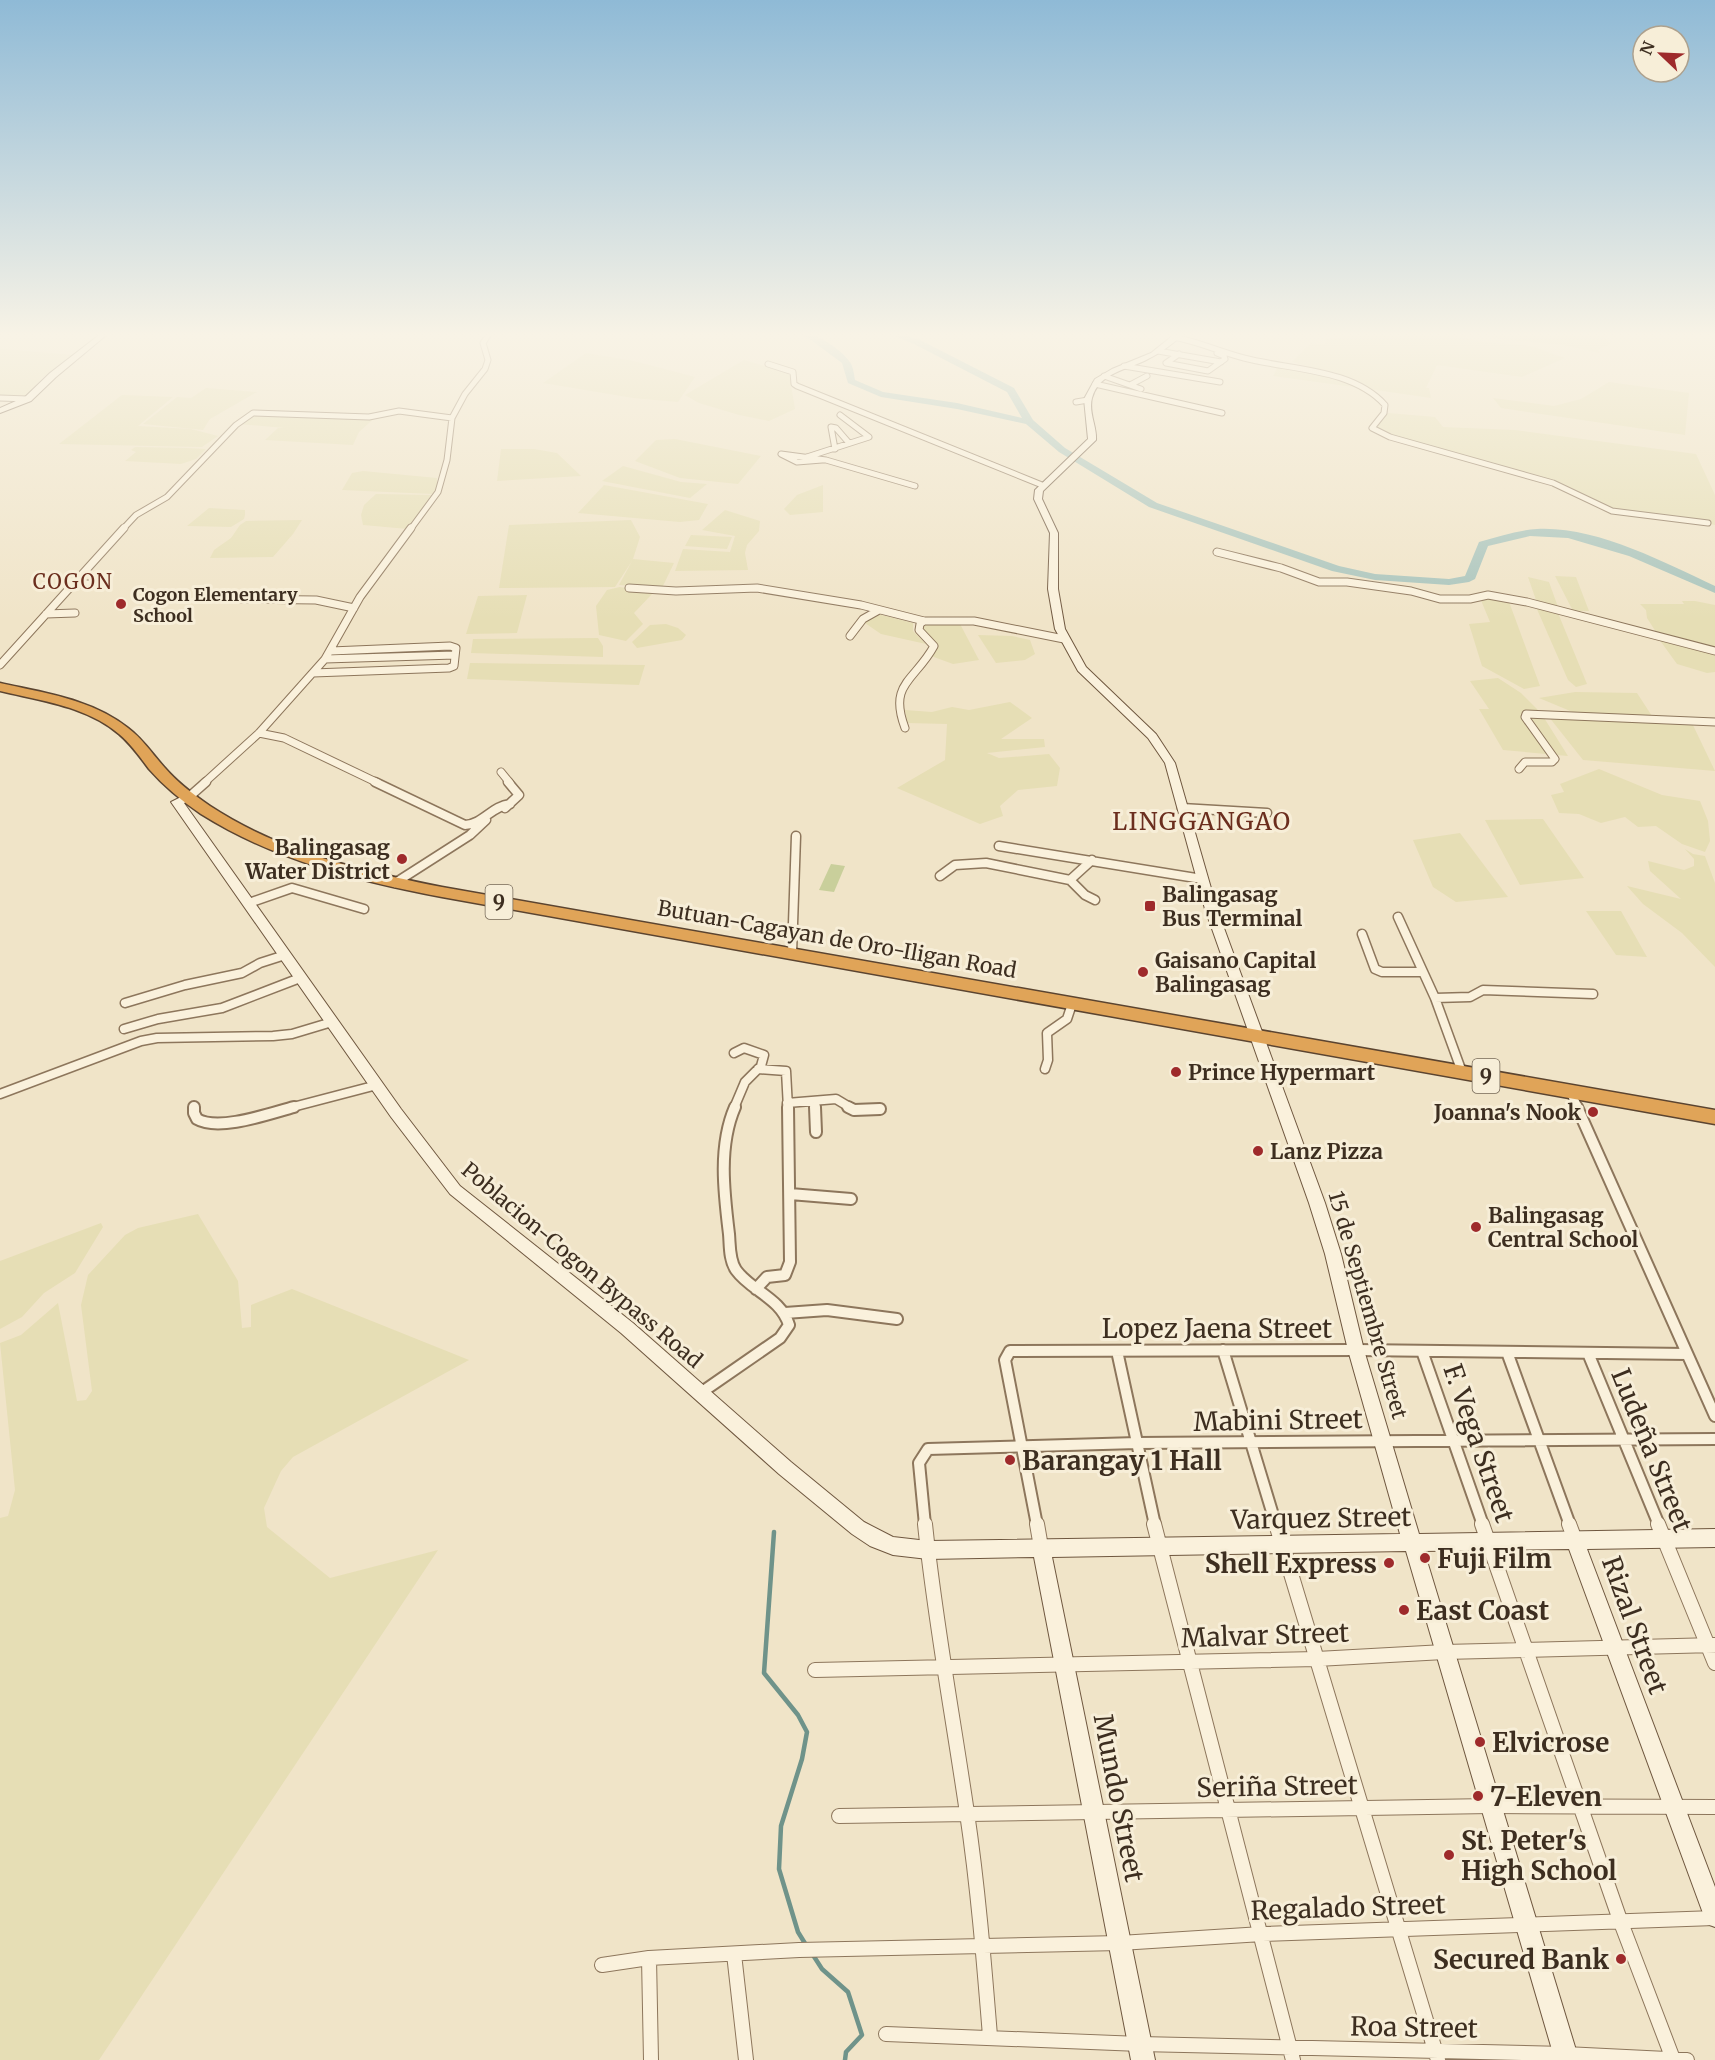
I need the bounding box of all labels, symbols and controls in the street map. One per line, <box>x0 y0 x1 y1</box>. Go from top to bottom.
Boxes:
north arrow <box>1631 24 1691 84</box>
text: N <box>1636 38 1659 58</box>
district label: COGON <box>33 569 113 594</box>
place label: Cogon Elementary School <box>133 583 298 627</box>
marker: Cogon Elementary School <box>114 597 128 611</box>
district label: LINGGANGAO <box>1112 806 1292 837</box>
place label: Balingasag Water District <box>244 834 391 885</box>
marker: Balingasag Water District <box>395 852 409 866</box>
place label: Balingasag Bus Terminal <box>1162 881 1303 932</box>
road number: 9 <box>486 885 512 919</box>
street label: Butuan-Cagayan de Oro-Iligan Road <box>655 894 1019 984</box>
marker: Balingasag Bus Terminal <box>1143 899 1157 913</box>
place label: Gaisano Capital Balingasag <box>1155 947 1316 998</box>
marker: Gaisano Capital Balingasag <box>1136 965 1150 979</box>
place label: Prince Hypermart <box>1188 1059 1376 1086</box>
road number: 9 <box>1472 1059 1500 1093</box>
marker: Prince Hypermart <box>1169 1065 1183 1079</box>
place label: Joanna's Nook <box>1433 1099 1581 1126</box>
marker: Joanna's Nook <box>1586 1105 1600 1119</box>
place label: Lanz Pizza <box>1270 1138 1383 1165</box>
marker: Lanz Pizza <box>1251 1144 1265 1158</box>
street label: Poblacion-Cogon Bypass Road <box>456 1156 708 1374</box>
street label: 15 de Septiembre Street <box>1323 1188 1413 1422</box>
place label: Balingasag Central School <box>1488 1202 1639 1253</box>
marker: Balingasag Central School <box>1469 1220 1483 1234</box>
street label: Lopez Jaena Street <box>1102 1312 1332 1345</box>
street label: F. Vega Street <box>1436 1359 1522 1527</box>
street label: Ludeña Street <box>1604 1364 1700 1536</box>
street label: Mabini Street <box>1193 1402 1363 1438</box>
place label: Barangay 1 Hall <box>1022 1444 1222 1477</box>
marker: Barangay 1 Hall <box>1003 1453 1017 1467</box>
street label: Varquez Street <box>1229 1500 1412 1536</box>
place label: Fuji Film <box>1437 1542 1552 1575</box>
place label: Shell Express <box>1205 1547 1377 1580</box>
marker: Fuji Film <box>1418 1551 1432 1565</box>
street label: Rizal Street <box>1595 1552 1675 1698</box>
marker: Shell Express <box>1382 1556 1396 1570</box>
place label: East Coast <box>1416 1594 1550 1627</box>
marker: East Coast <box>1397 1603 1411 1617</box>
street label: Malvar Street <box>1180 1616 1350 1654</box>
street label: Mundo Street <box>1087 1711 1151 1885</box>
place label: Elvicrose <box>1492 1726 1609 1759</box>
marker: Elvicrose <box>1473 1735 1487 1749</box>
street label: Seriña Street <box>1196 1768 1358 1804</box>
place label: 7-Eleven <box>1490 1780 1602 1813</box>
marker: 7-Eleven <box>1471 1789 1485 1803</box>
place label: St. Peter's High School <box>1461 1824 1617 1887</box>
marker: St. Peter's High School <box>1442 1848 1456 1862</box>
street label: Regalado Street <box>1250 1887 1446 1927</box>
place label: Secured Bank <box>1433 1943 1609 1976</box>
marker: Secured Bank <box>1614 1952 1628 1966</box>
street label: Roa Street <box>1350 2009 1478 2045</box>

